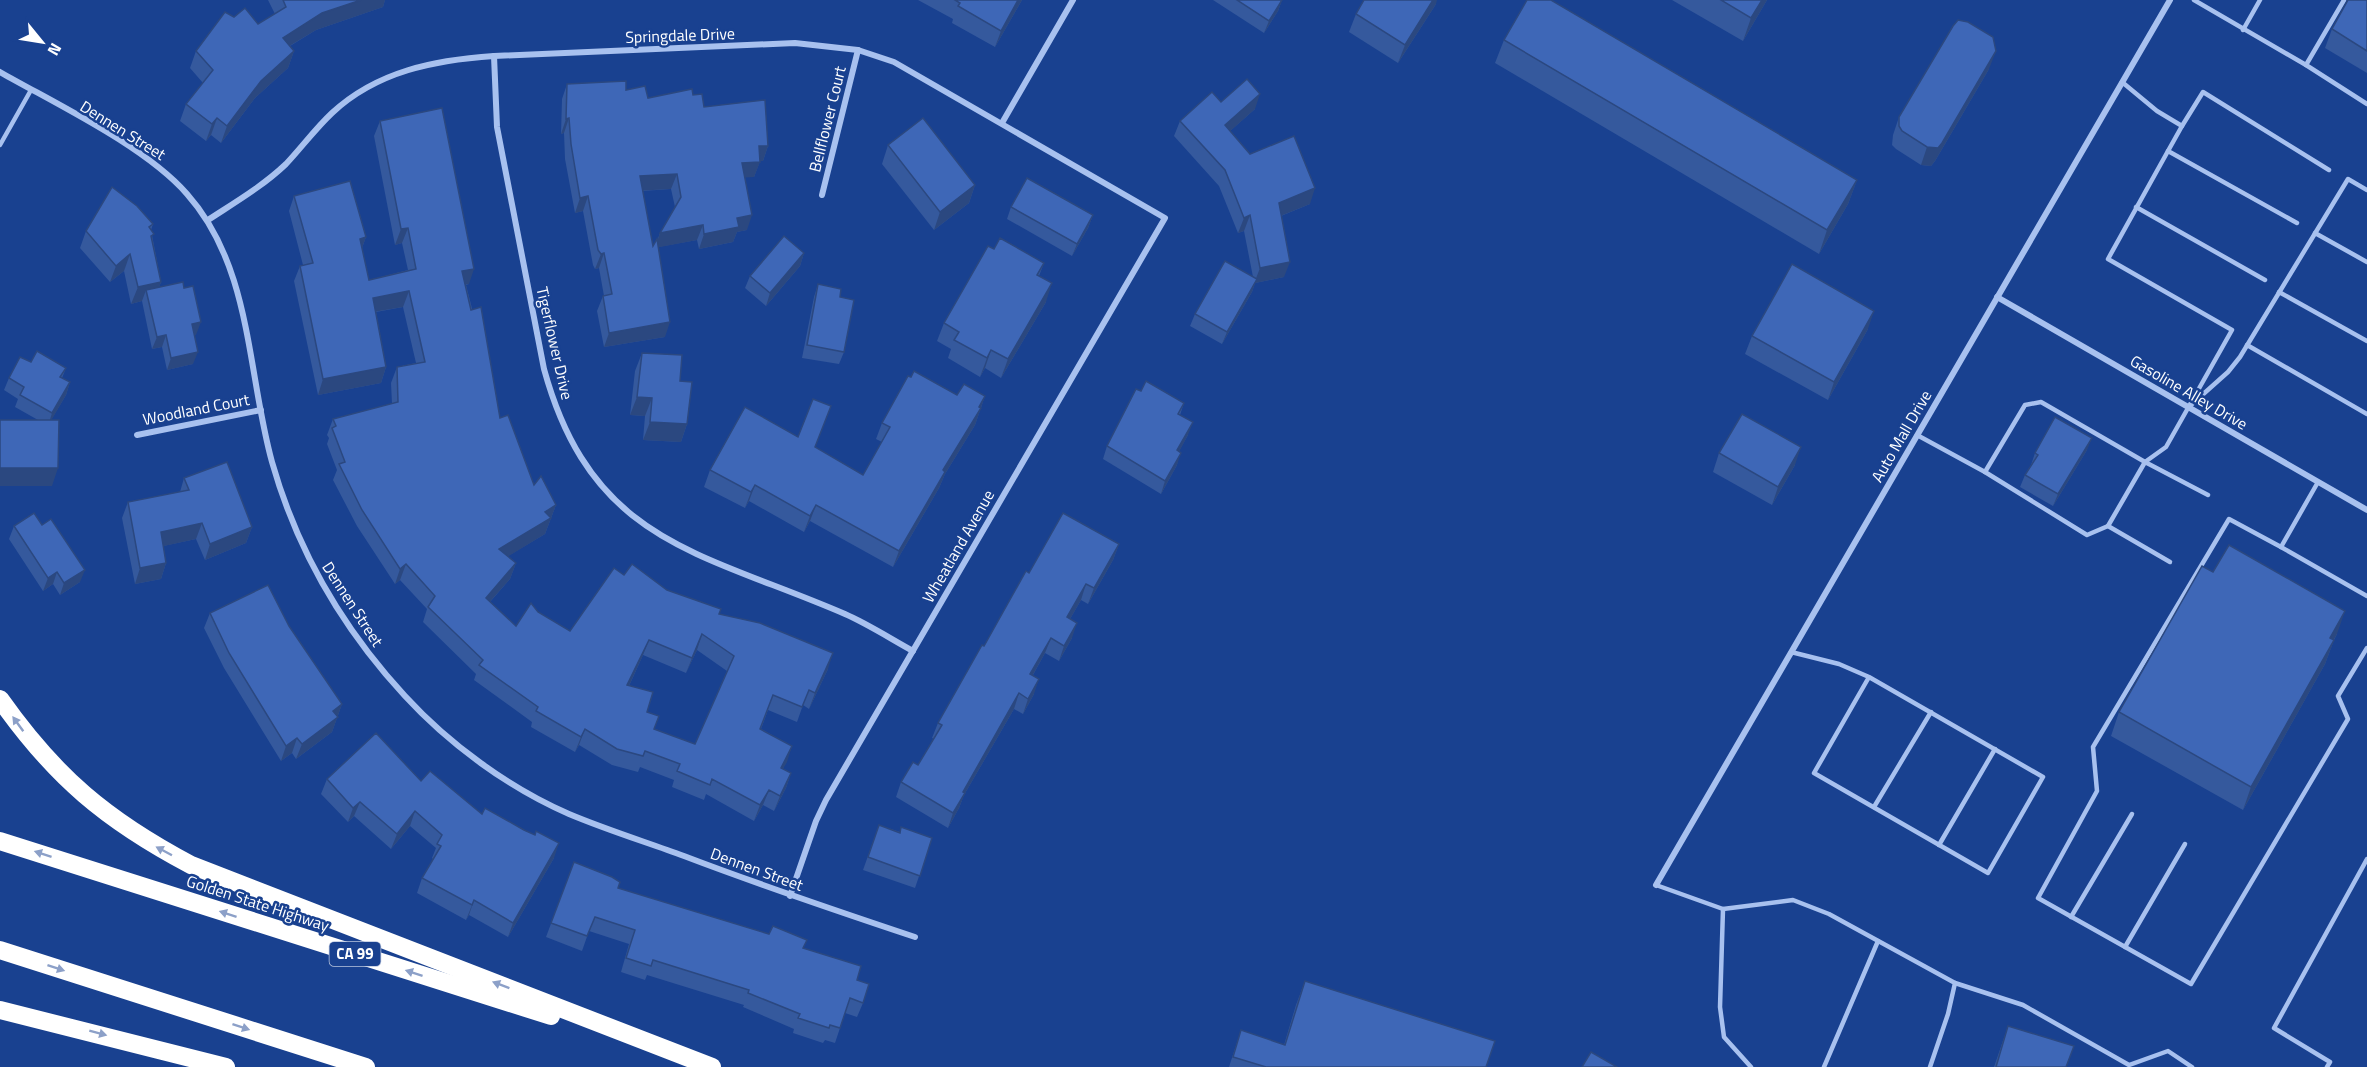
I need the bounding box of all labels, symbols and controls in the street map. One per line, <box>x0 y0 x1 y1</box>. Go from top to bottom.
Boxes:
north arrow <box>12 12 72 72</box>
street label: Springdale Drive <box>625 21 735 49</box>
text: N <box>42 39 68 60</box>
street label: Bellflower Court <box>802 63 852 175</box>
street label: Dennen Street <box>75 94 171 166</box>
street label: Tigerflower Drive <box>530 284 580 402</box>
street label: Gasoline Alley Drive <box>2126 349 2252 435</box>
street label: Auto Mall Drive <box>1865 385 1937 487</box>
street label: Woodland Court <box>141 387 252 431</box>
street label: Wheatland Avenue <box>916 485 1000 607</box>
street label: Dennen Street <box>317 557 390 652</box>
one-way arrow <box>13 717 25 732</box>
street label: Dennen Street <box>707 841 807 897</box>
one-way arrow <box>155 846 172 856</box>
one-way arrow <box>34 849 52 859</box>
street label: Golden State Highway <box>184 869 333 937</box>
one-way arrow <box>219 908 237 918</box>
road number: CA 99 <box>330 942 380 966</box>
one-way arrow <box>47 963 65 973</box>
one-way arrow <box>405 968 423 977</box>
one-way arrow <box>492 980 510 989</box>
one-way arrow <box>232 1023 250 1032</box>
one-way arrow <box>89 1028 107 1038</box>

